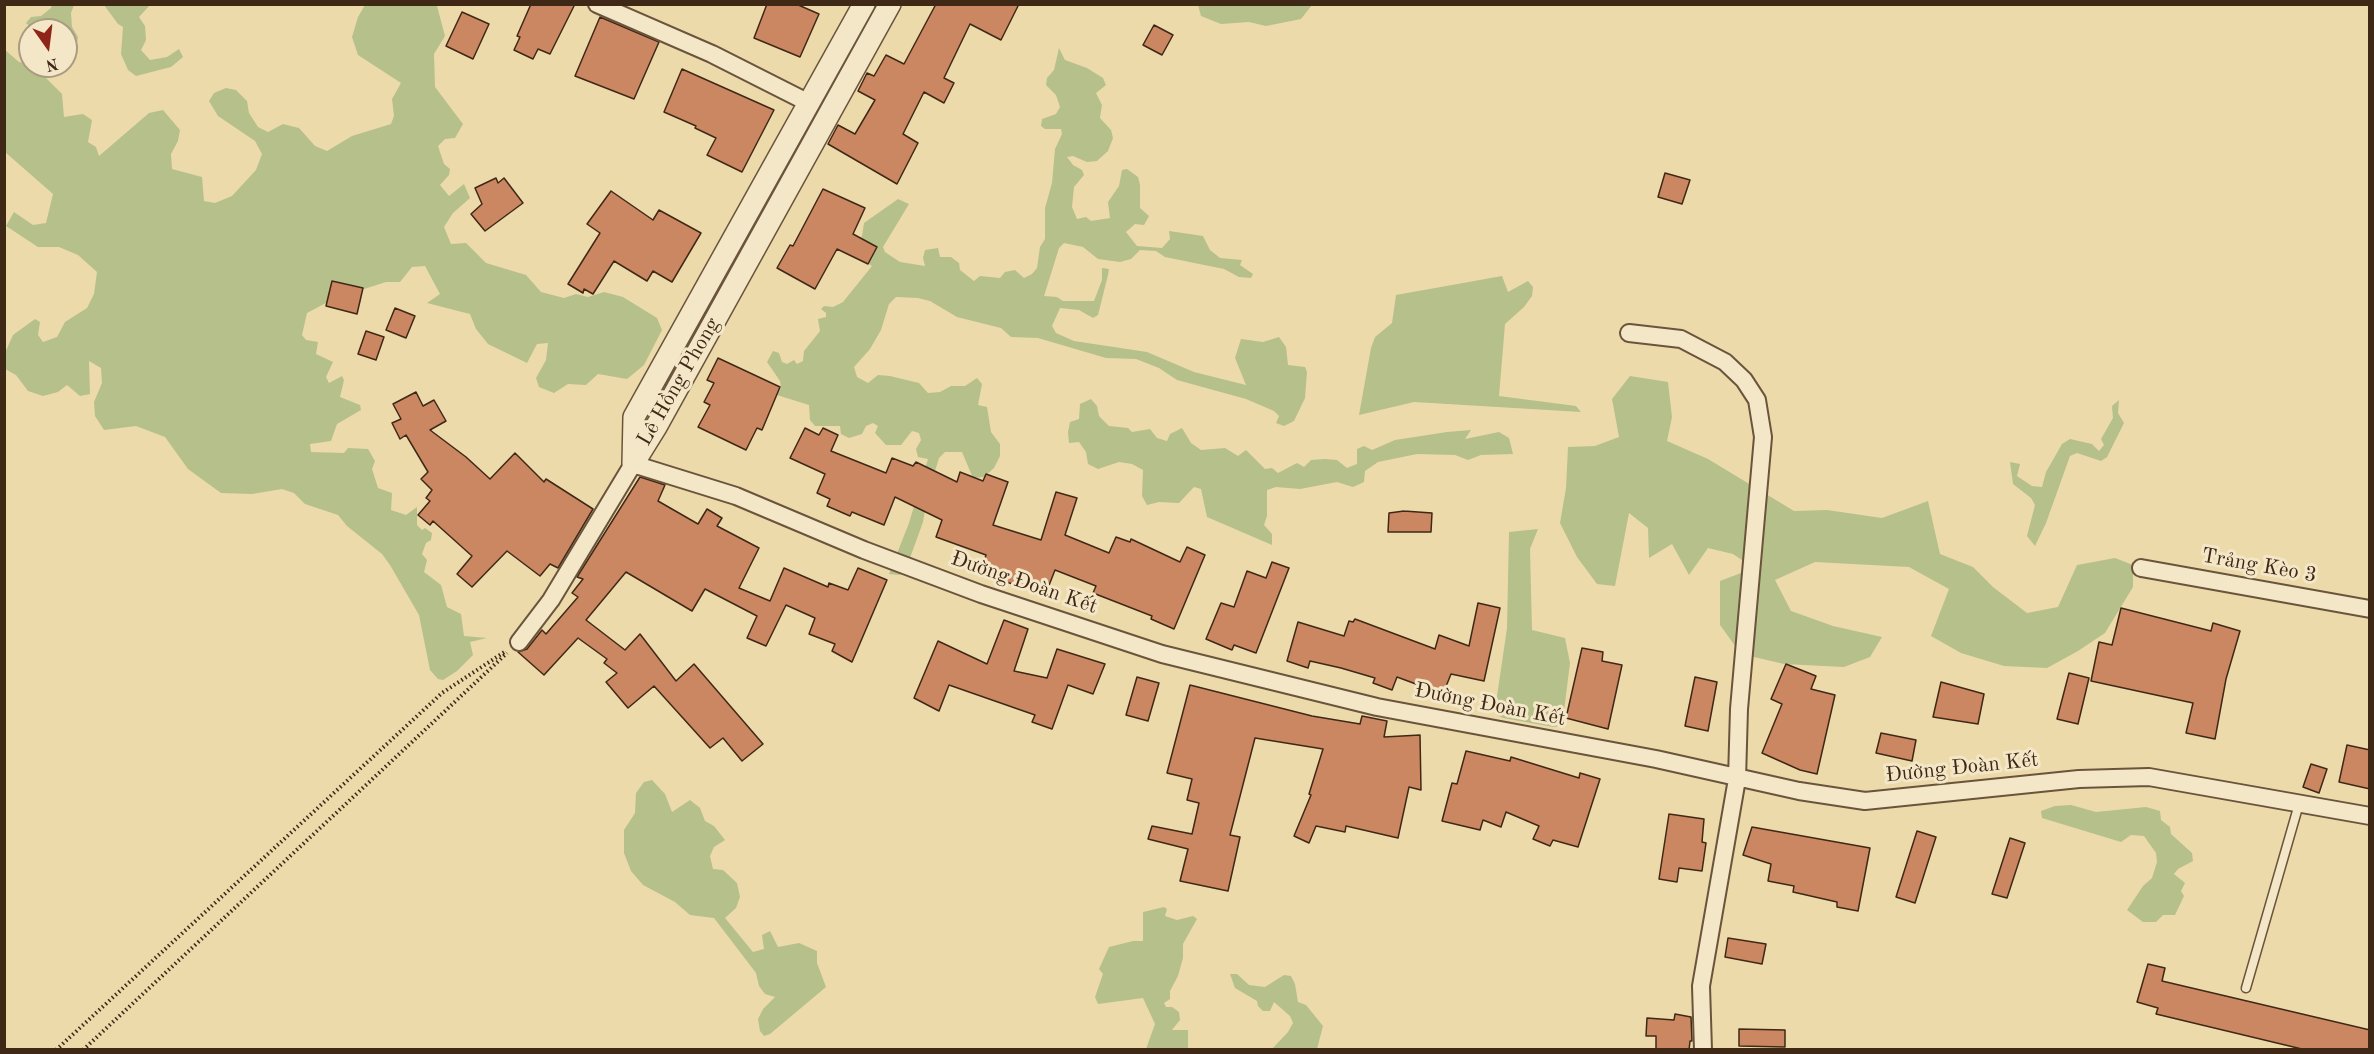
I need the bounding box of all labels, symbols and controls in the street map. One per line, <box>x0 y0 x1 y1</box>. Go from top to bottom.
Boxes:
north arrow <box>18 18 78 78</box>
text: N <box>44 54 60 73</box>
street label: Lê Hồng Phong <box>632 313 726 451</box>
street label: Trảng Kèo 3 <box>2199 543 2319 589</box>
street label: Đường Đoàn Kết <box>947 546 1101 620</box>
street label: Đường Đoàn Kết <box>1412 678 1568 732</box>
street label: Đường Đoàn Kết <box>1884 747 2040 789</box>

